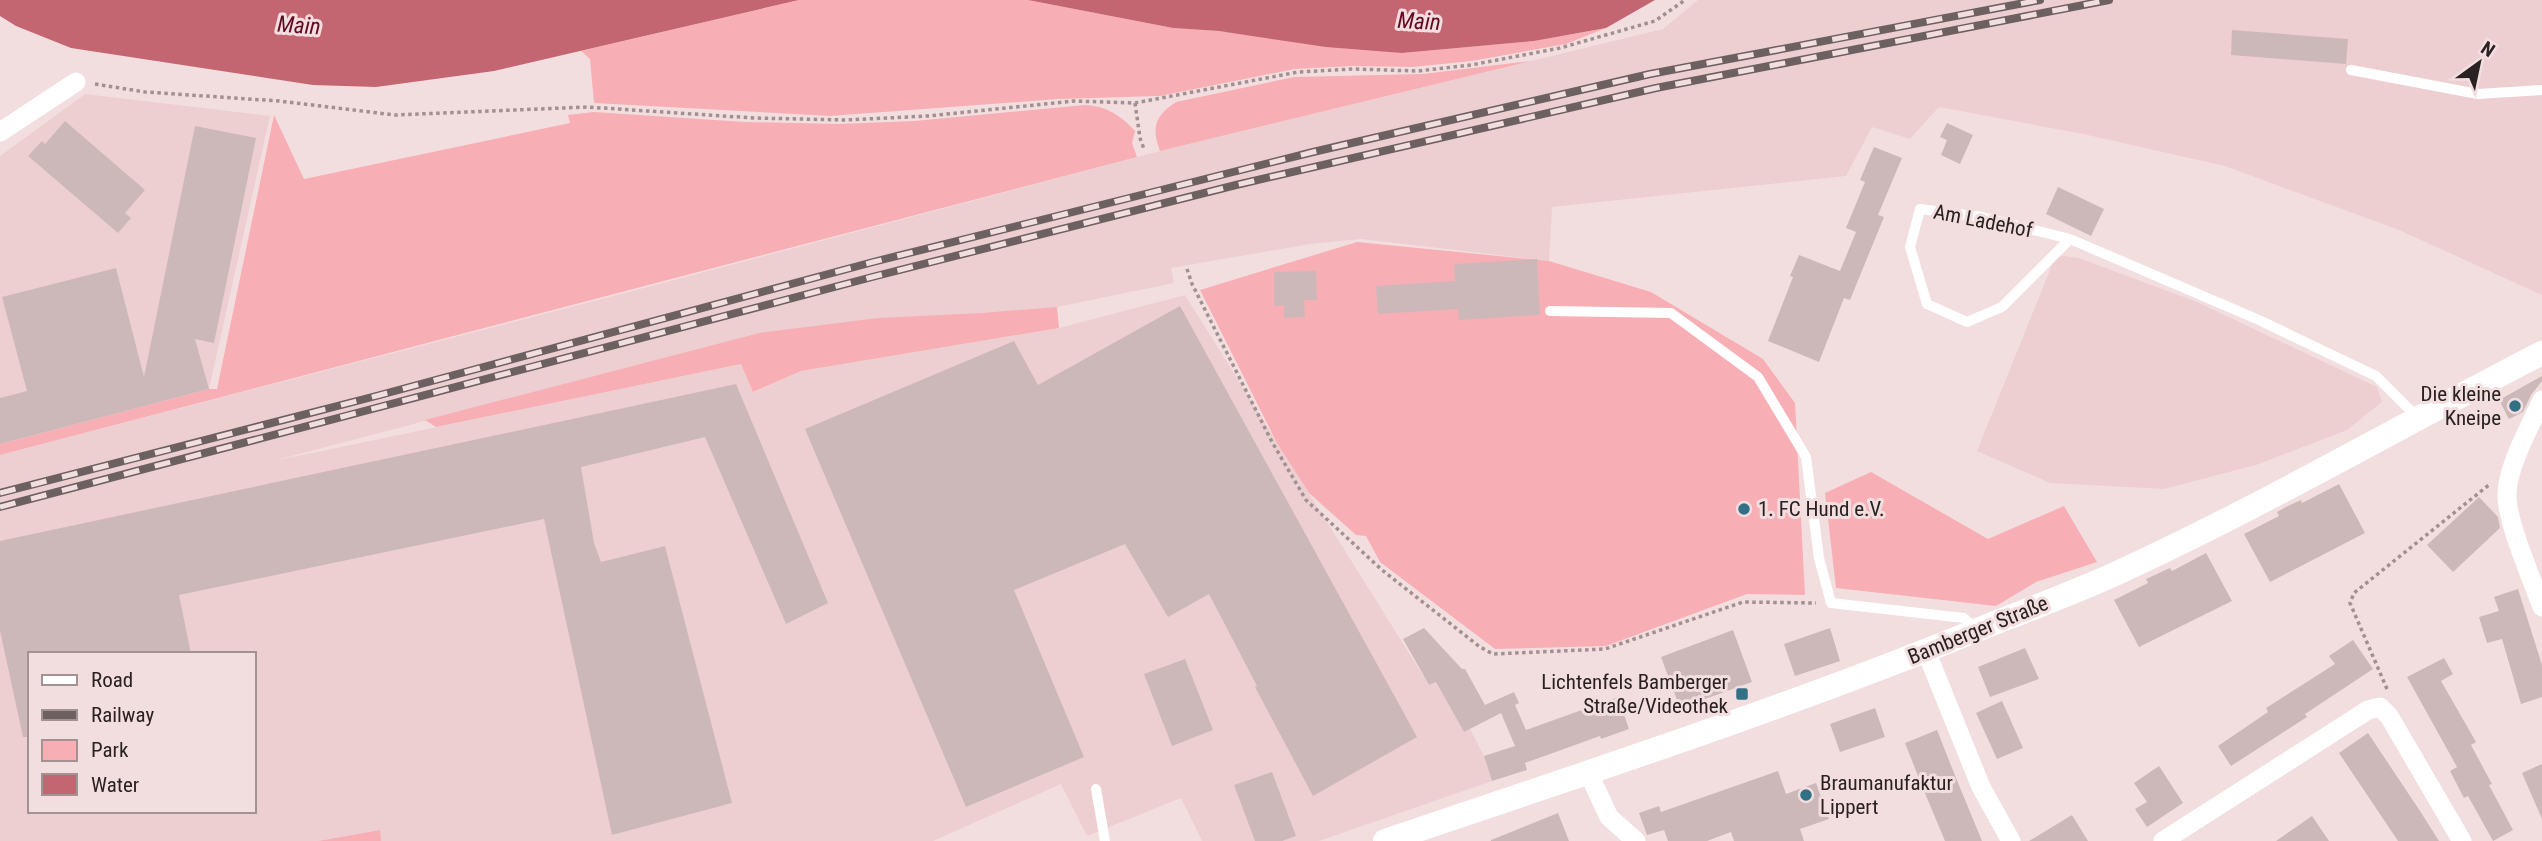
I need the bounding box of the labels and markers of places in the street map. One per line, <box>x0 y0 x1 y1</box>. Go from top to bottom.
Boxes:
place label: Die kleine Kneipe <box>2421 382 2501 430</box>
marker: Die kleine Kneipe <box>2507 398 2523 414</box>
place label: 1. FC Hund e.V. <box>1758 497 1885 521</box>
marker: 1. FC Hund e.V. <box>1736 501 1752 517</box>
place label: Lichtenfels Bamberger Straße/Videothek <box>1541 670 1729 718</box>
marker: Lichtenfels Bamberger Straße/Videothek <box>1734 686 1750 702</box>
place label: Braumanufaktur Lippert <box>1820 771 1953 819</box>
marker: Braumanufaktur Lippert <box>1798 787 1814 803</box>

